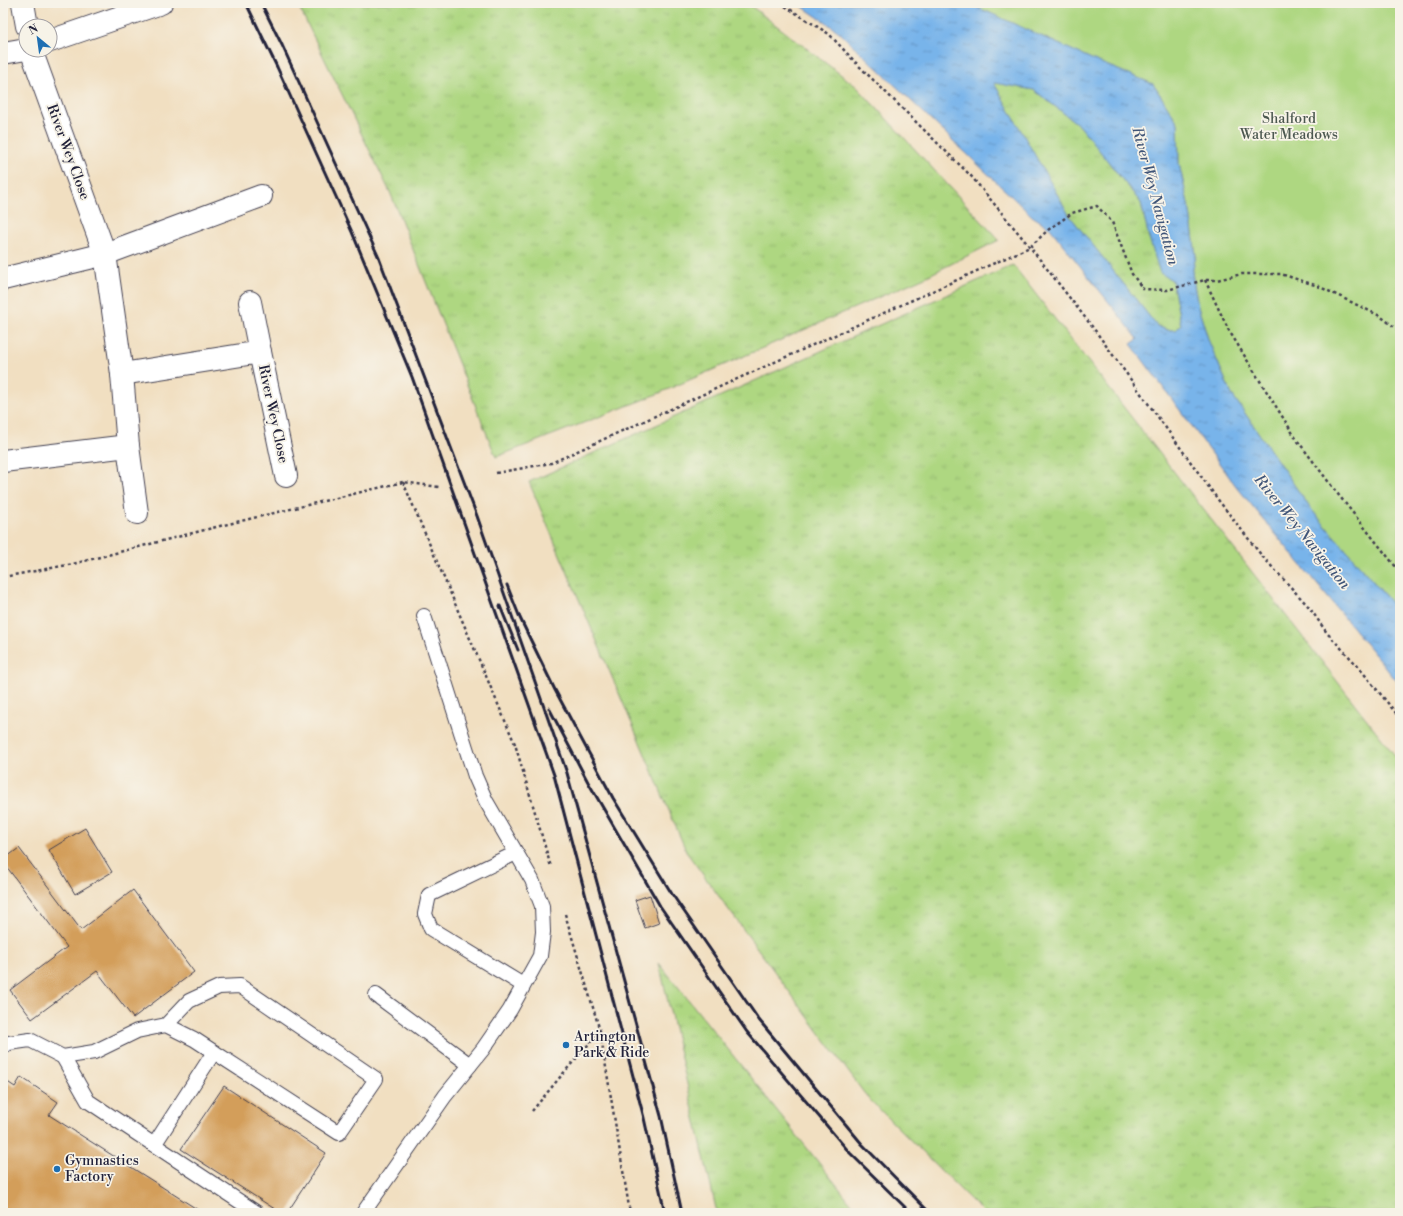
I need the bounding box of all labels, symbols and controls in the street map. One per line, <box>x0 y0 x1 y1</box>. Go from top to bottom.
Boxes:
north arrow <box>18 18 58 58</box>
text: N <box>26 22 41 38</box>
street label: River Wey Close <box>42 102 94 202</box>
park label: Shalford Water Meadows <box>1239 110 1338 144</box>
water label: River Wey Navigation <box>1127 124 1183 268</box>
street label: River Wey Close <box>254 363 292 465</box>
water label: River Wey Navigation <box>1249 470 1355 594</box>
place label: Artington Park & Ride <box>573 1028 649 1062</box>
marker: Artington Park & Ride <box>561 1040 571 1050</box>
place label: Gymnastics Factory <box>65 1152 139 1186</box>
marker: Gymnastics Factory <box>52 1164 62 1174</box>

